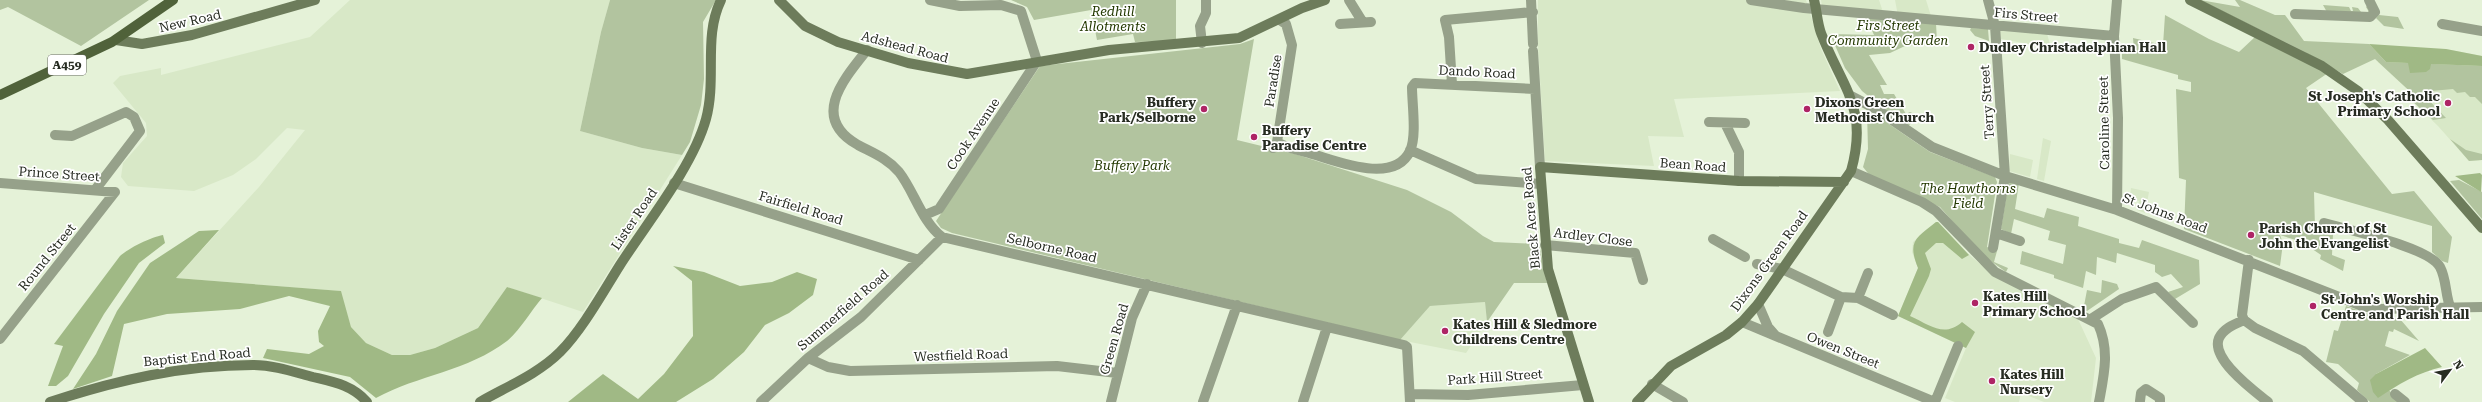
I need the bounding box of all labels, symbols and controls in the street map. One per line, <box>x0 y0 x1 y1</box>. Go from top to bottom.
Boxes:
park label: Redhill Allotments <box>1079 4 1146 34</box>
street label: Firs Street <box>1993 5 2059 25</box>
street label: New Road <box>157 6 223 35</box>
park label: Firs Street Community Garden <box>1828 18 1948 48</box>
street label: Adshead Road <box>860 28 951 66</box>
place label: Dudley Christadelphian Hall <box>1979 40 2167 55</box>
marker: Dudley Christadelphian Hall <box>1966 42 1976 52</box>
street label: Paradise <box>1261 54 1285 108</box>
road number: A459 <box>48 55 86 75</box>
street label: Dando Road <box>1438 62 1517 82</box>
street label: Terry Street <box>1977 64 1997 140</box>
street label: Caroline Street <box>2096 76 2112 170</box>
place label: St Joseph's Catholic Primary School <box>2308 89 2441 119</box>
street label: Cook Avenue <box>943 95 1003 173</box>
place label: Buffery Park/Selborne <box>1099 95 1196 125</box>
place label: Dixons Green Methodist Church <box>1815 95 1934 125</box>
marker: St Joseph's Catholic Primary School <box>2443 98 2453 108</box>
marker: Buffery Park/Selborne <box>1199 104 1209 114</box>
marker: Dixons Green Methodist Church <box>1802 104 1812 114</box>
place label: Buffery Paradise Centre <box>1262 123 1367 153</box>
marker: Buffery Paradise Centre <box>1249 132 1259 142</box>
street label: Bean Road <box>1659 155 1727 175</box>
park label: Buffery Park <box>1093 158 1171 173</box>
street label: Prince Street <box>18 164 100 184</box>
street label: Black Acre Road <box>1519 166 1543 270</box>
park label: The Hawthorns Field <box>1920 181 2016 211</box>
street label: Lister Road <box>608 185 660 253</box>
street label: Fairfield Road <box>757 188 845 228</box>
street label: St Johns Road <box>2121 190 2210 236</box>
street label: Dixons Green Road <box>1727 207 1811 314</box>
street label: Round Street <box>15 220 79 294</box>
place label: Parish Church of St John the Evangelist <box>2259 221 2389 251</box>
street label: Ardley Close <box>1553 225 1633 249</box>
street label: Selborne Road <box>1006 230 1099 266</box>
marker: Parish Church of St John the Evangelist <box>2246 230 2256 240</box>
street label: Summerfield Road <box>794 266 892 354</box>
place label: Kates Hill Primary School <box>1983 289 2086 319</box>
place label: St John's Worship Centre and Parish Hall <box>2321 292 2470 322</box>
marker: Kates Hill Primary School <box>1970 298 1980 308</box>
street label: Green Road <box>1097 301 1131 376</box>
marker: St John's Worship Centre and Parish Hall <box>2308 301 2318 311</box>
place label: Kates Hill & Sledmore Childrens Centre <box>1453 317 1597 347</box>
marker: Kates Hill & Sledmore Childrens Centre <box>1440 326 1450 336</box>
street label: Owen Street <box>1805 329 1882 371</box>
street label: Baptist End Road <box>143 345 252 369</box>
street label: Westfield Road <box>914 346 1009 364</box>
north arrow <box>2430 350 2470 390</box>
text: N <box>2450 358 2466 372</box>
street label: Park Hill Street <box>1447 366 1543 388</box>
place label: Kates Hill Nursery <box>2000 367 2065 397</box>
marker: Kates Hill Nursery <box>1987 376 1997 386</box>

